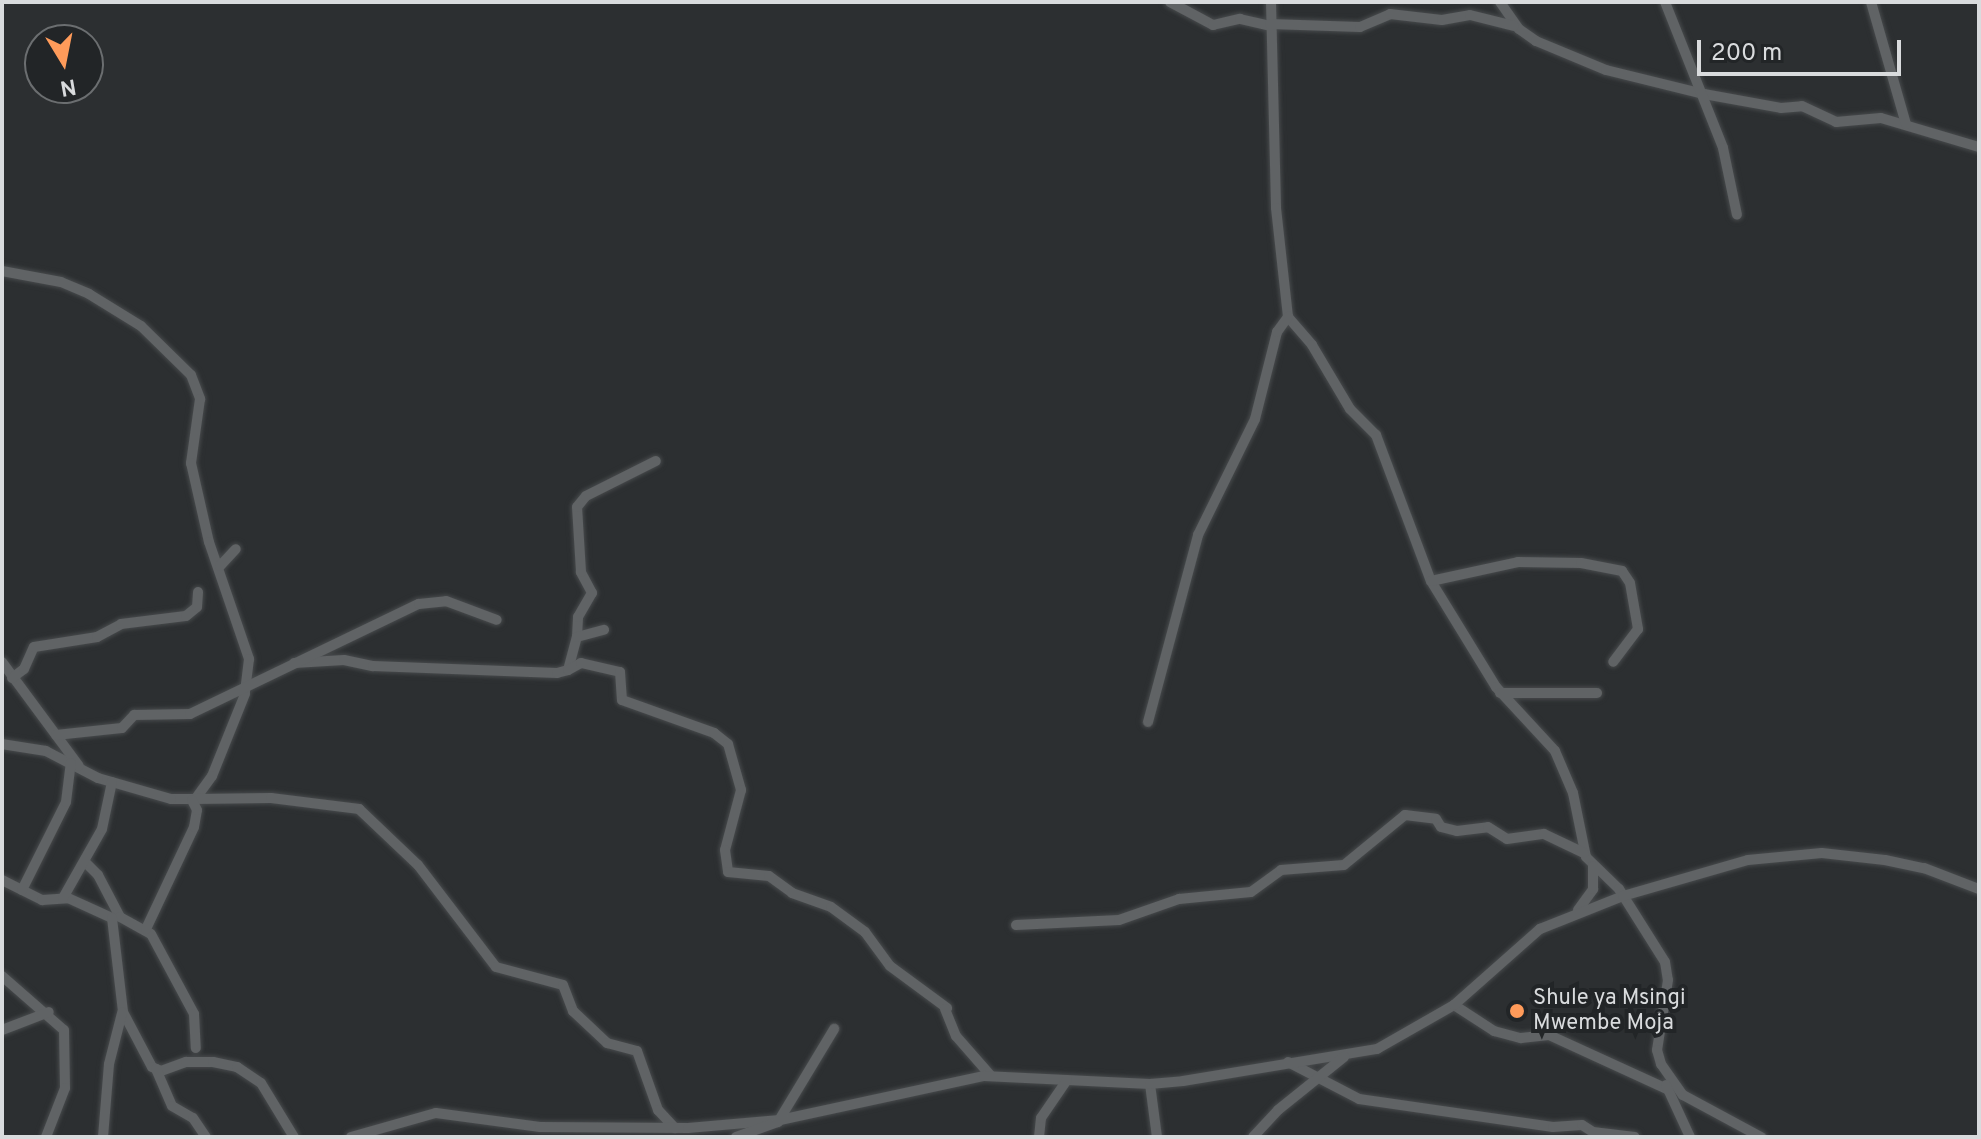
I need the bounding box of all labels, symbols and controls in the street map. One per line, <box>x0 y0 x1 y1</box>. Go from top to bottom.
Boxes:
north arrow <box>24 24 104 104</box>
scale bar <box>1701 24 1905 74</box>
text: 200 m <box>1711 39 1782 69</box>
text: N <box>58 71 78 101</box>
place label: Shule ya Msingi Mwembe Moja <box>1533 985 1686 1036</box>
marker: Shule ya Msingi Mwembe Moja <box>1508 1002 1526 1020</box>

